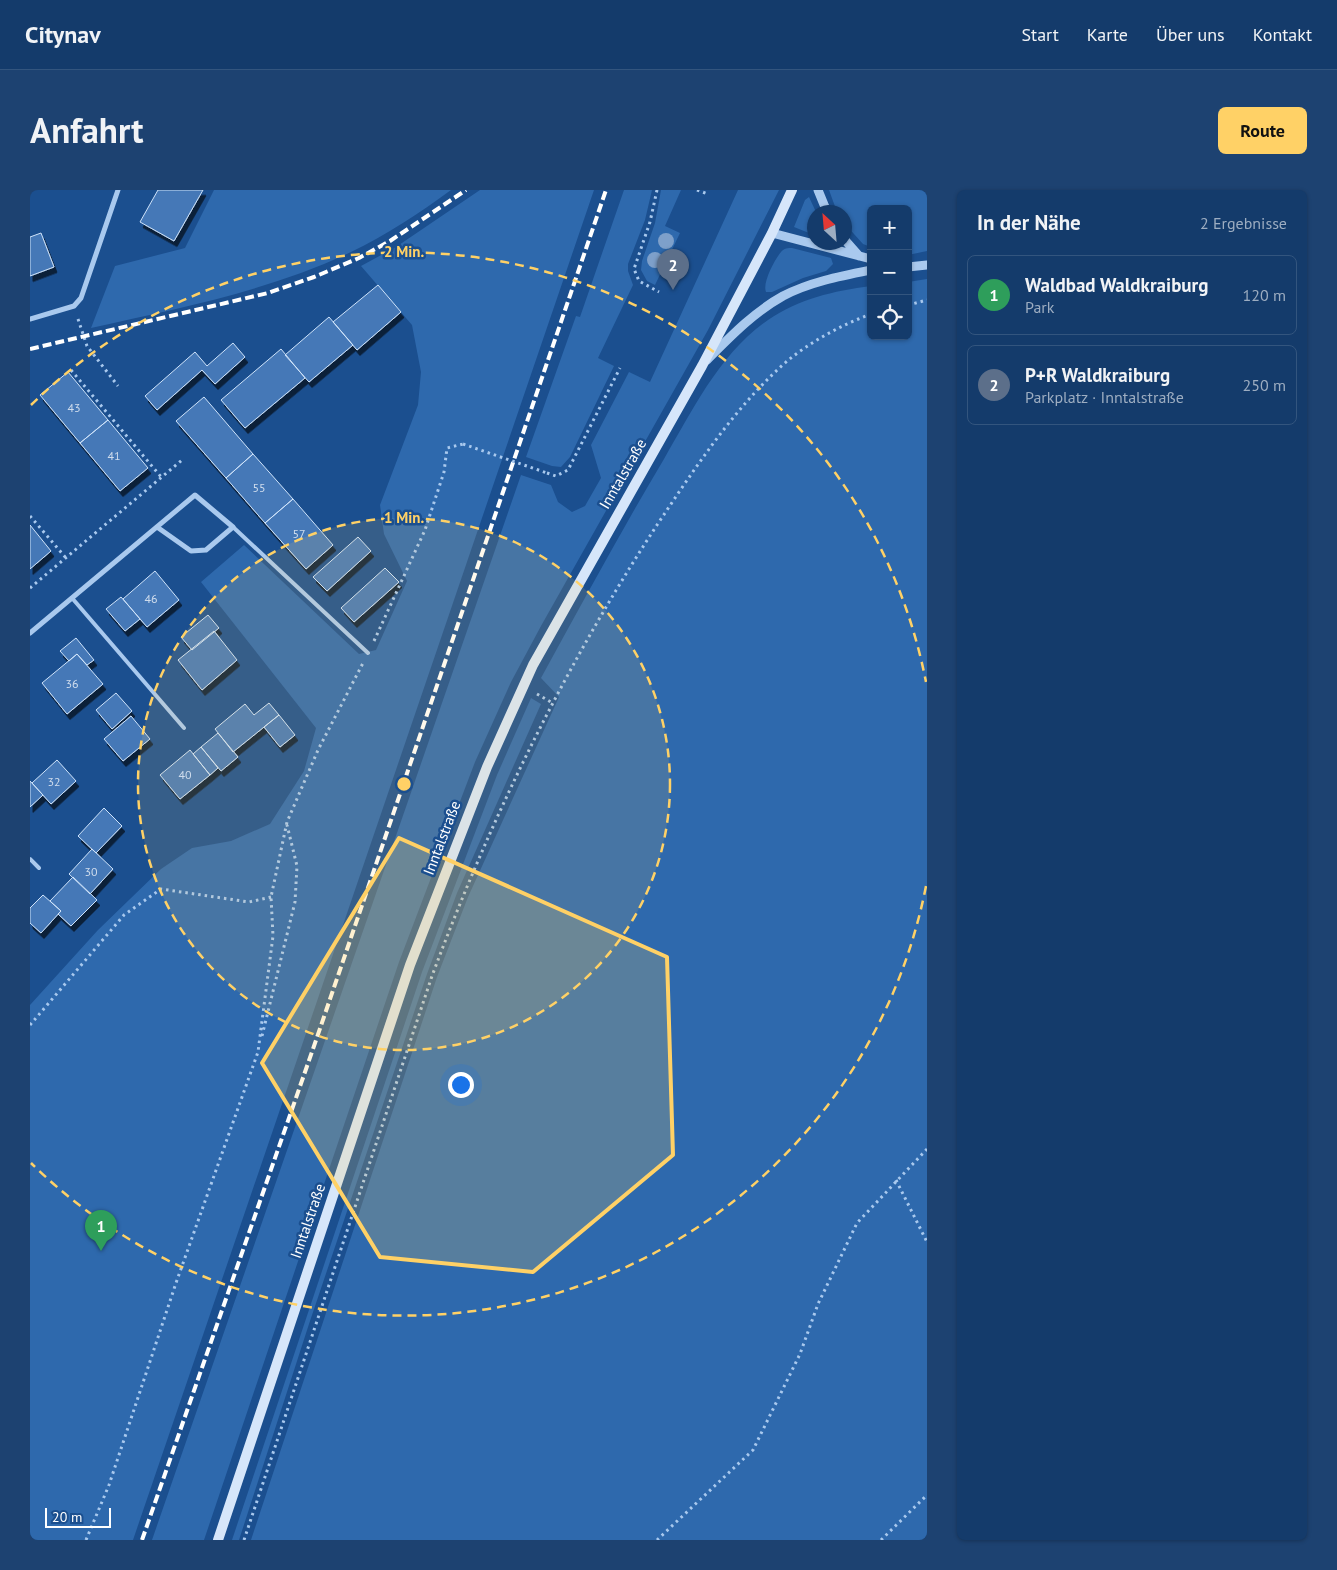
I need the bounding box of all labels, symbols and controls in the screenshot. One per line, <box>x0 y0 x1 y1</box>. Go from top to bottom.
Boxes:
text: Citynav <box>25 19 101 50</box>
text: Start <box>1021 23 1059 46</box>
text: Karte <box>1087 23 1128 46</box>
text: Über uns <box>1156 23 1225 46</box>
text: Kontakt <box>1253 23 1312 46</box>
text: Anfahrt <box>30 107 143 153</box>
button: Route <box>1218 107 1307 154</box>
north arrow <box>807 205 852 250</box>
map controls <box>867 205 912 340</box>
button: + <box>867 205 912 250</box>
text: In der Nähe <box>977 209 1081 236</box>
text: 2 Ergebnisse <box>1200 213 1287 233</box>
text: 2 Min. <box>384 242 424 261</box>
pin: 2 <box>657 249 689 290</box>
button: − <box>867 250 912 295</box>
text: Waldbad Waldkraiburg <box>1025 273 1208 297</box>
text: 1 <box>989 285 999 305</box>
text: 120 m <box>1243 285 1286 305</box>
button: locate <box>867 295 912 340</box>
text: Park <box>1025 297 1054 317</box>
text: P+R Waldkraiburg <box>1025 363 1170 387</box>
text: 2 <box>989 375 999 395</box>
text: 250 m <box>1243 375 1286 395</box>
text: Parkplatz · Inntalstraße <box>1025 387 1184 407</box>
house number: 43 <box>67 400 81 415</box>
street label: Inntalstraße <box>595 435 650 512</box>
house number: 41 <box>107 448 121 463</box>
house number: 55 <box>252 480 266 495</box>
text: 1 Min. <box>384 508 424 527</box>
house number: 57 <box>292 526 306 541</box>
house number: 46 <box>144 591 158 606</box>
house number: 36 <box>65 676 79 691</box>
house number: 40 <box>178 767 192 782</box>
house number: 32 <box>47 774 61 789</box>
centre of rings <box>395 775 413 793</box>
street label: Inntalstraße <box>419 798 464 878</box>
house number: 30 <box>84 864 98 879</box>
your location <box>448 1072 474 1098</box>
street label: Inntalstraße <box>286 1181 329 1261</box>
pin: 1 <box>85 1210 117 1251</box>
scale bar <box>45 1505 111 1528</box>
text: 20 m <box>52 1508 82 1526</box>

